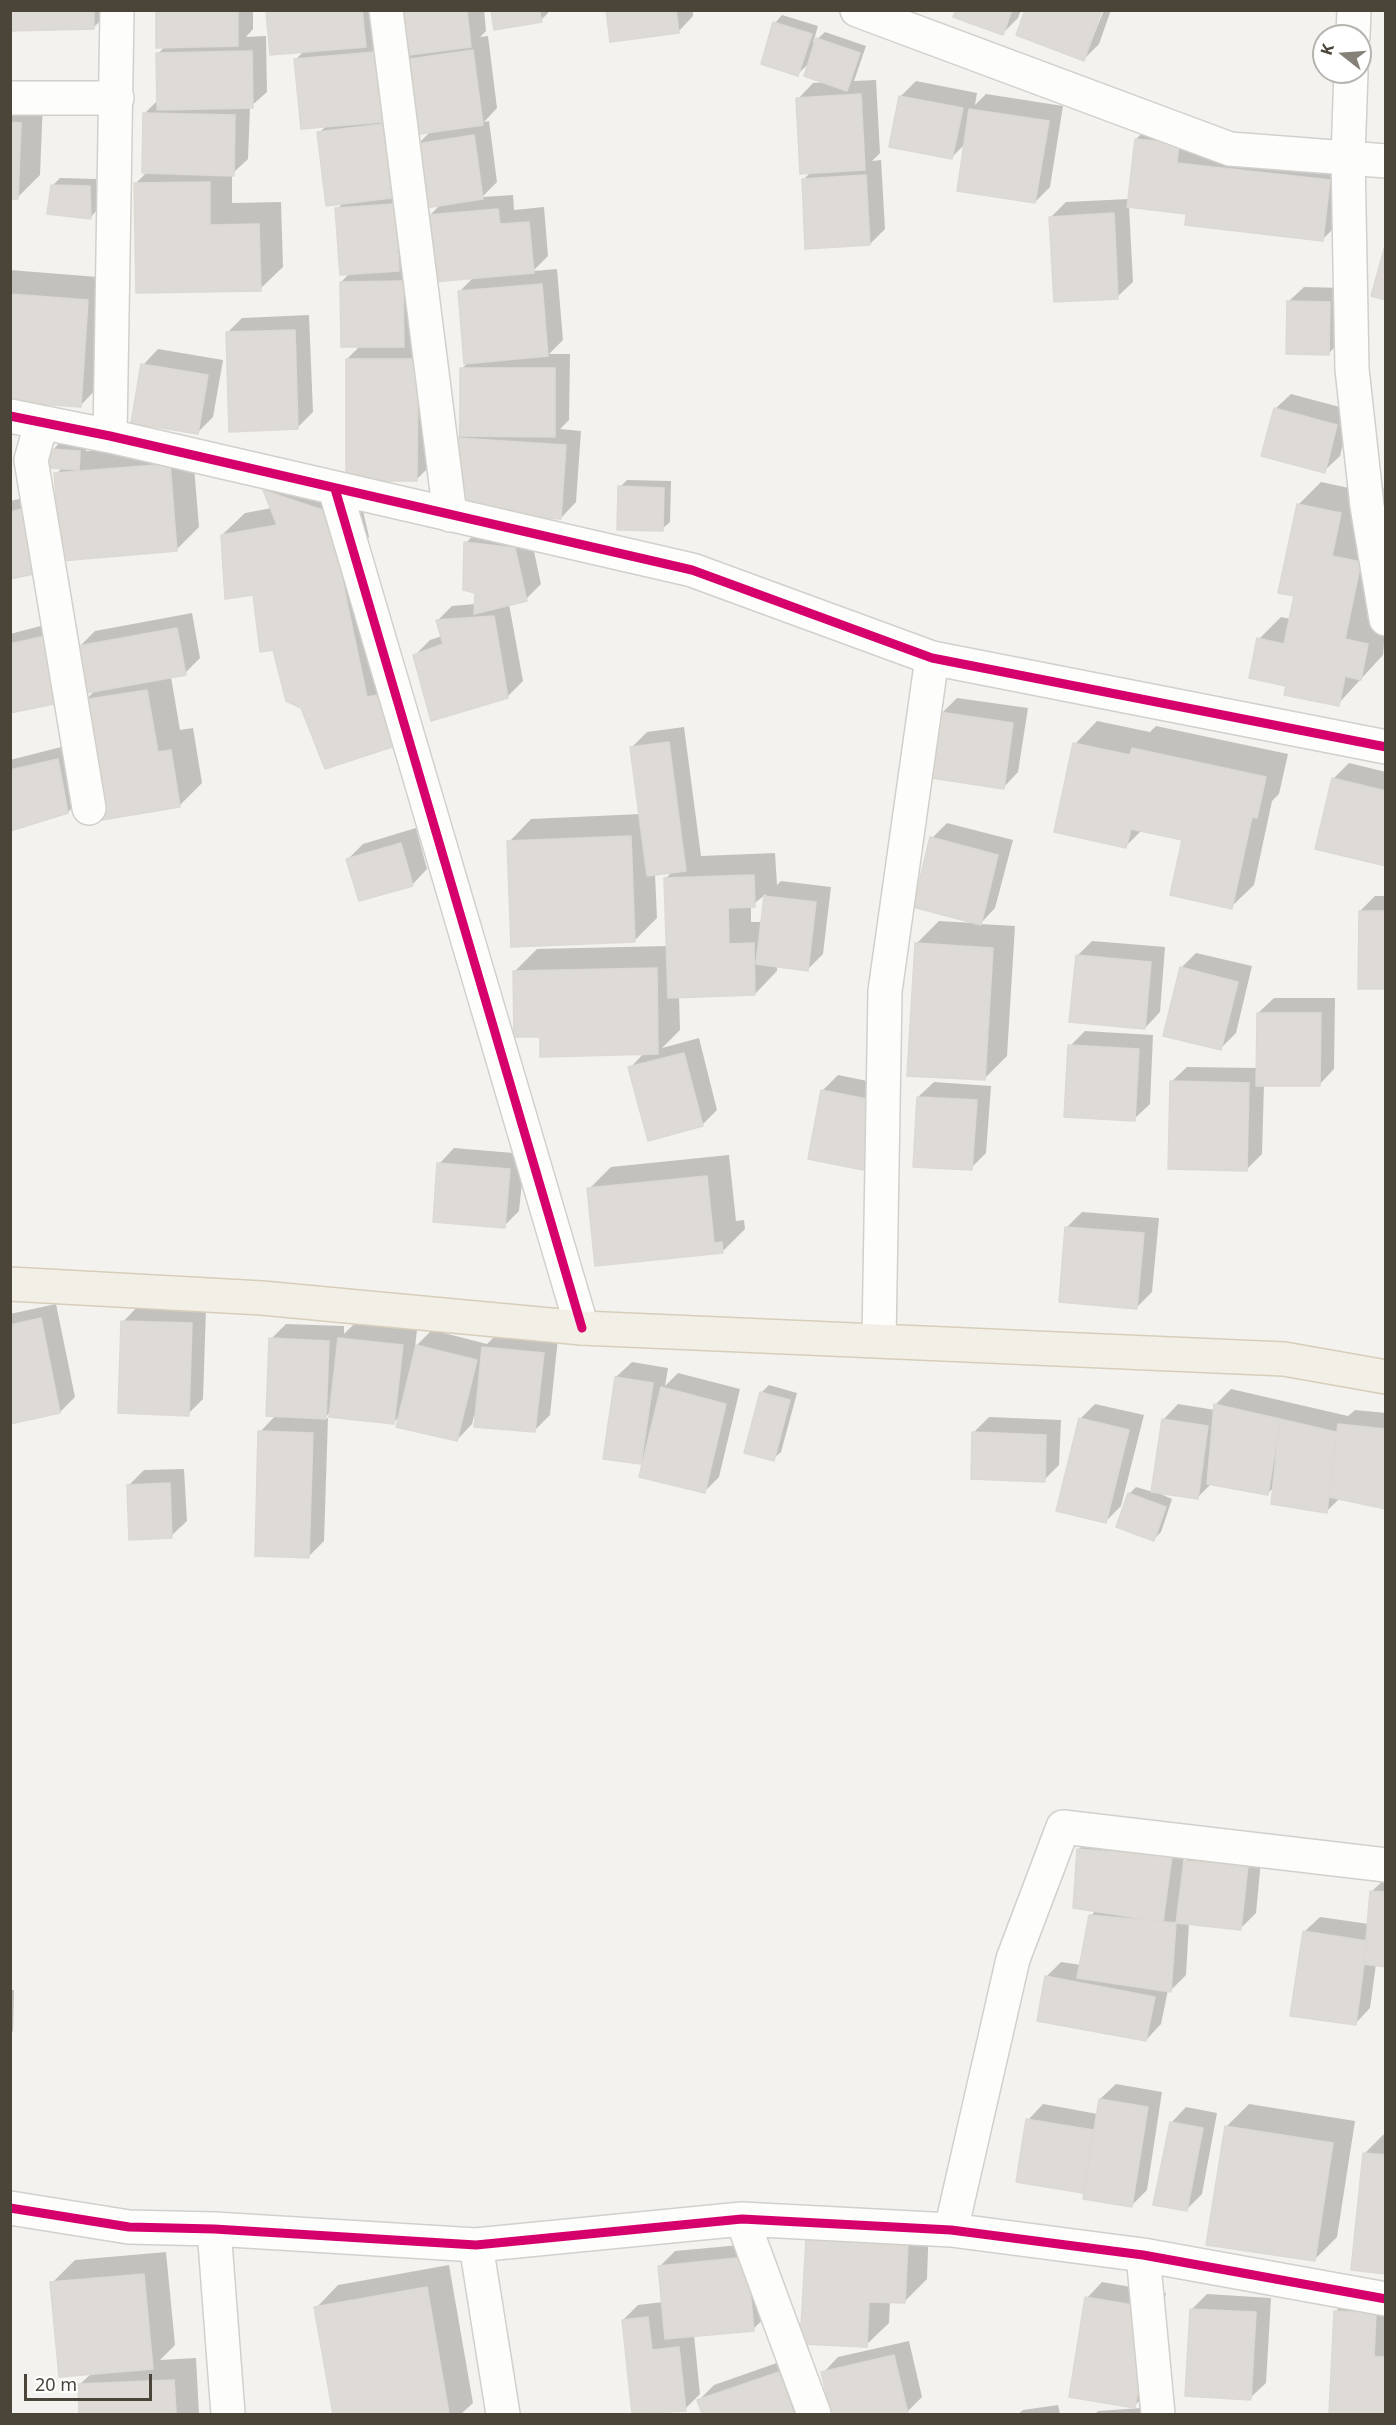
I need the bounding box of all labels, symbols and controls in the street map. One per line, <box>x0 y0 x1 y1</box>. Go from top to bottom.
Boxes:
north arrow <box>1312 24 1372 84</box>
text: K <box>1315 41 1339 58</box>
scale bar <box>27 2362 154 2400</box>
text: 20 m <box>35 2372 77 2396</box>

